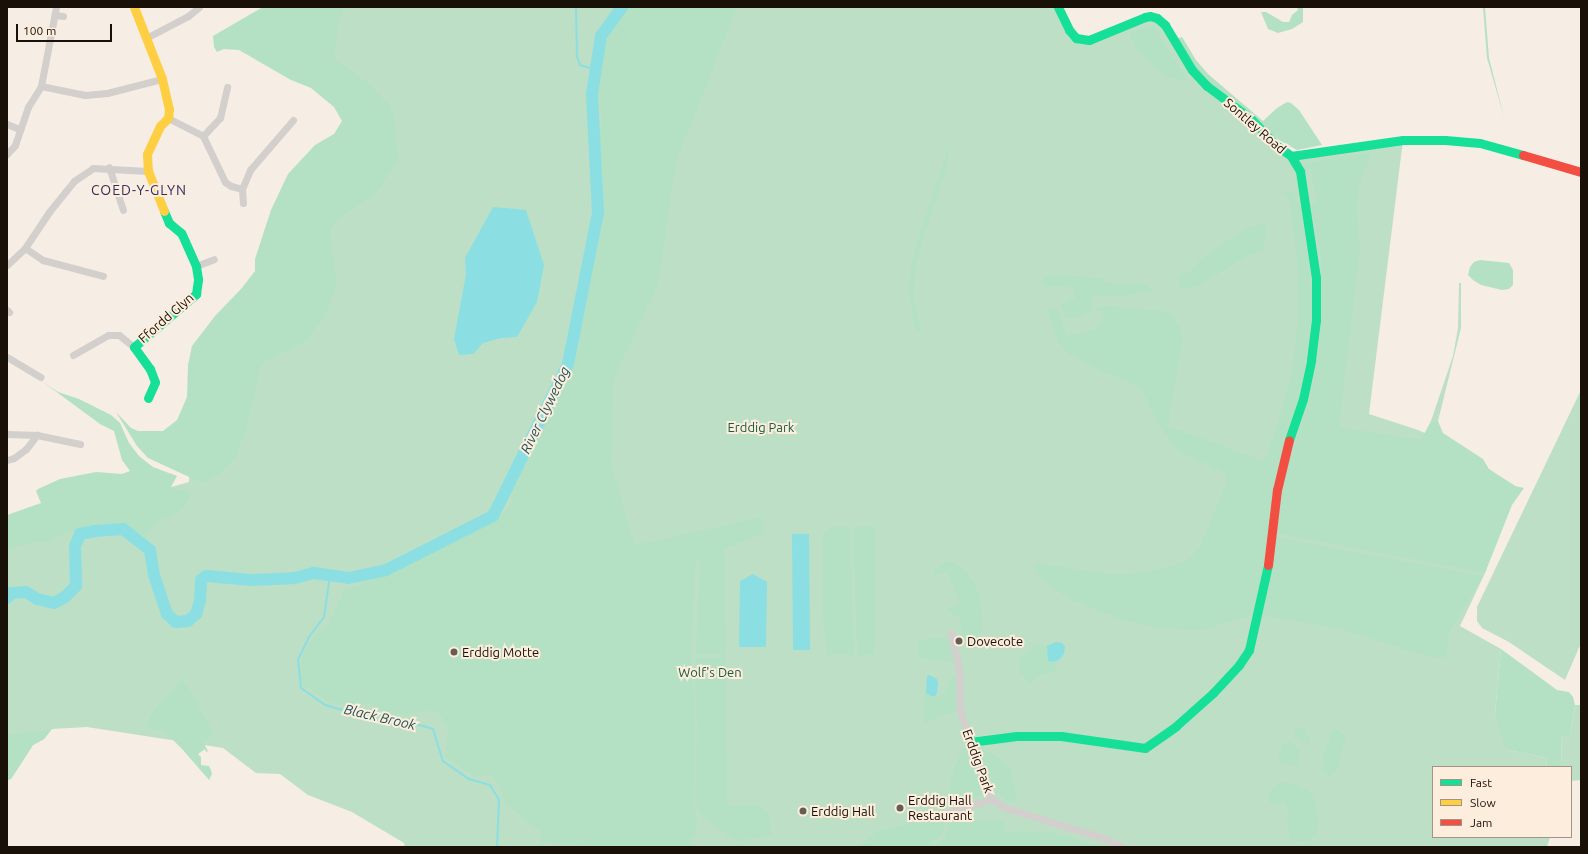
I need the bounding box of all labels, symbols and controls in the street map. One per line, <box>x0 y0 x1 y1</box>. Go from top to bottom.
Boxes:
scale bar <box>18 16 114 42</box>
text: 100 m <box>23 24 56 37</box>
street label: Sontley Road <box>1221 95 1289 157</box>
district label: COED-Y-GLYN <box>91 182 187 198</box>
street label: Ffordd Glyn <box>135 290 197 346</box>
water label: River Clywedog <box>517 364 573 456</box>
park label: Erddig Park <box>728 419 794 435</box>
place label: Dovecote <box>967 633 1023 649</box>
marker: Dovecote <box>954 636 964 646</box>
place label: Erddig Motte <box>462 644 539 660</box>
marker: Erddig Motte <box>449 647 459 657</box>
park label: Wolf's Den <box>678 664 742 680</box>
water label: Black Brook <box>342 701 418 733</box>
street label: Erddig Park <box>959 727 997 795</box>
legend <box>1432 766 1572 838</box>
text: Fast <box>1470 776 1492 789</box>
place label: Erddig Hall Restaurant <box>908 793 972 824</box>
text: Slow <box>1470 796 1496 809</box>
place label: Erddig Hall <box>811 803 875 819</box>
marker: Erddig Hall Restaurant <box>895 803 905 813</box>
marker: Erddig Hall <box>798 806 808 816</box>
text: Jam <box>1470 816 1492 829</box>

